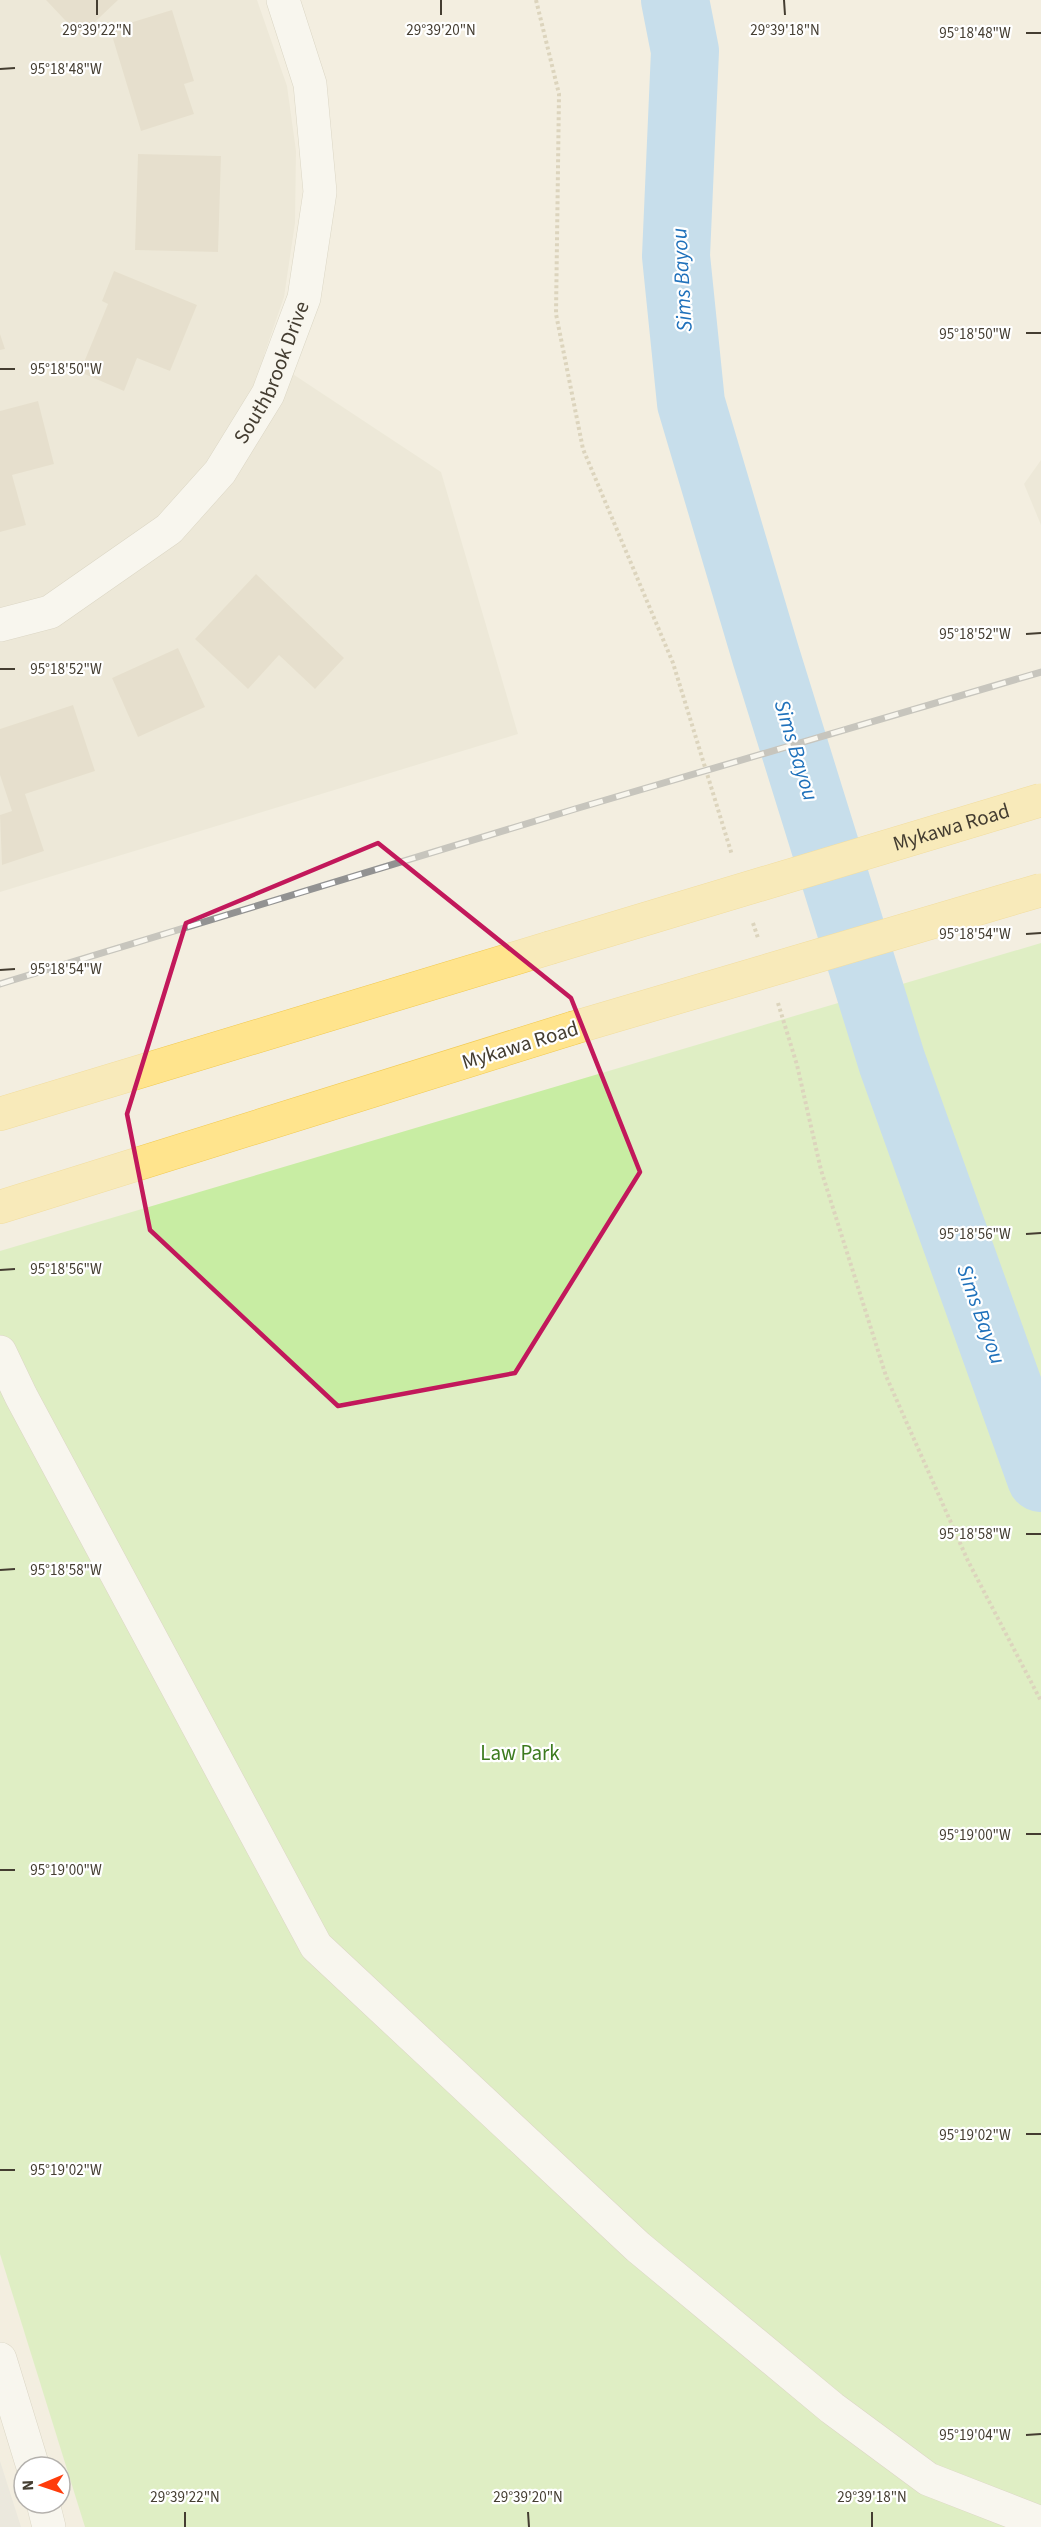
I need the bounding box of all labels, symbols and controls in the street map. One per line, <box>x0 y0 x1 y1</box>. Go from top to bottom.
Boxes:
text: 29°39'22"N <box>62 20 132 41</box>
text: 29°39'20"N <box>406 20 476 41</box>
text: 29°39'18"N <box>750 20 820 41</box>
text: 95°18'48"W <box>939 23 1011 44</box>
text: 95°18'48"W <box>30 59 102 80</box>
water label: Sims Bayou <box>663 227 701 333</box>
street label: Southbrook Drive <box>226 297 317 450</box>
text: 95°18'50"W <box>939 324 1011 345</box>
text: 95°18'50"W <box>30 359 102 380</box>
text: 95°18'52"W <box>939 624 1011 645</box>
text: 95°18'52"W <box>30 659 102 680</box>
water label: Sims Bayou <box>766 696 827 805</box>
street label: Mykawa Road <box>889 795 1013 859</box>
text: 95°18'54"W <box>939 924 1011 945</box>
text: 95°18'54"W <box>30 959 102 980</box>
street label: Mykawa Road <box>458 1013 582 1077</box>
text: 95°18'56"W <box>939 1224 1011 1245</box>
text: 95°18'56"W <box>30 1259 102 1280</box>
water label: Sims Bayou <box>948 1260 1014 1369</box>
text: 95°18'58"W <box>939 1524 1011 1545</box>
text: 95°18'58"W <box>30 1560 102 1581</box>
park label: Law Park <box>480 1738 560 1768</box>
text: 95°19'00"W <box>939 1825 1011 1846</box>
text: 95°19'00"W <box>30 1860 102 1881</box>
text: 95°19'02"W <box>939 2125 1011 2146</box>
text: 95°19'02"W <box>30 2160 102 2181</box>
text: 95°19'04"W <box>939 2425 1011 2446</box>
north arrow <box>12 2455 72 2515</box>
text: N <box>17 2480 39 2491</box>
text: 29°39'22"N <box>150 2487 220 2508</box>
text: 29°39'20"N <box>493 2487 563 2508</box>
text: 29°39'18"N <box>837 2487 907 2508</box>

